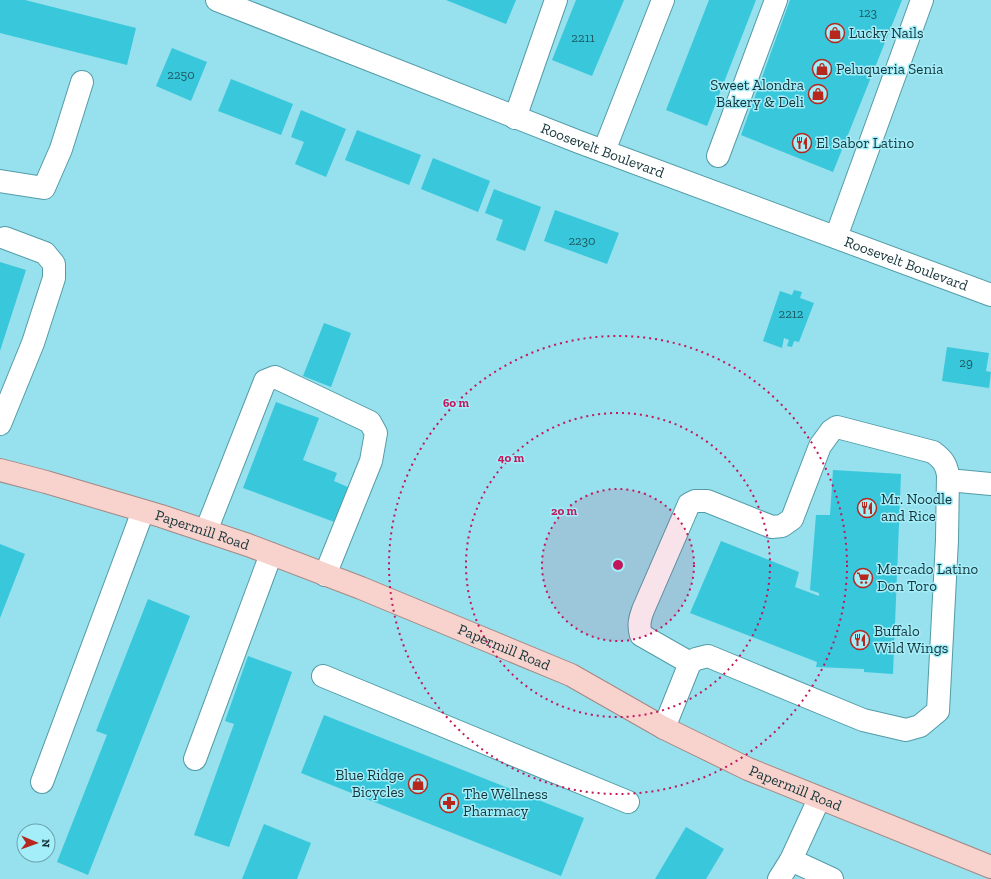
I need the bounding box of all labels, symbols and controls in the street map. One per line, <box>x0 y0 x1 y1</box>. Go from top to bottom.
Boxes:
house number: 123 <box>859 5 877 20</box>
shop icon: Lucky Nails <box>824 22 846 44</box>
place label: Lucky Nails <box>849 24 924 42</box>
house number: 2211 <box>571 30 595 45</box>
shop icon: Peluqueria Senia <box>811 58 833 80</box>
place label: Peluqueria Senia <box>836 60 943 78</box>
house number: 2250 <box>167 67 195 82</box>
place label: Sweet Alondra Bakery & Deli <box>710 76 804 111</box>
shop icon: Sweet Alondra Bakery & Deli <box>807 83 829 105</box>
street label: Roosevelt Boulevard <box>538 119 668 182</box>
restaurant icon: El Sabor Latino <box>791 132 813 154</box>
place label: El Sabor Latino <box>816 134 914 152</box>
street label: Roosevelt Boulevard <box>842 232 971 295</box>
house number: 2230 <box>568 233 596 248</box>
house number: 2212 <box>778 306 804 321</box>
house number: 29 <box>959 355 973 370</box>
text: 60 m <box>443 396 470 410</box>
text: 40 m <box>498 451 525 465</box>
place label: Mr. Noodle and Rice <box>881 490 952 525</box>
restaurant icon: Mr. Noodle and Rice <box>856 497 878 519</box>
text: 20 m <box>551 504 578 518</box>
street label: Papermill Road <box>153 506 252 554</box>
centre of rings <box>611 558 625 572</box>
place label: Mercado Latino Don Toro <box>877 560 979 595</box>
supermarket icon: Mercado Latino Don Toro <box>852 567 874 589</box>
street label: Papermill Road <box>455 620 554 675</box>
place label: Buffalo Wild Wings <box>874 622 948 657</box>
restaurant icon: Buffalo Wild Wings <box>849 629 871 651</box>
street label: Papermill Road <box>746 761 845 815</box>
place label: Blue Ridge Bicycles <box>335 766 404 801</box>
shop icon: Blue Ridge Bicycles <box>407 773 429 795</box>
place label: The Wellness Pharmacy <box>463 785 548 820</box>
pharmacy icon: The Wellness Pharmacy <box>438 792 460 814</box>
north arrow <box>16 823 56 863</box>
text: N <box>39 839 52 848</box>

